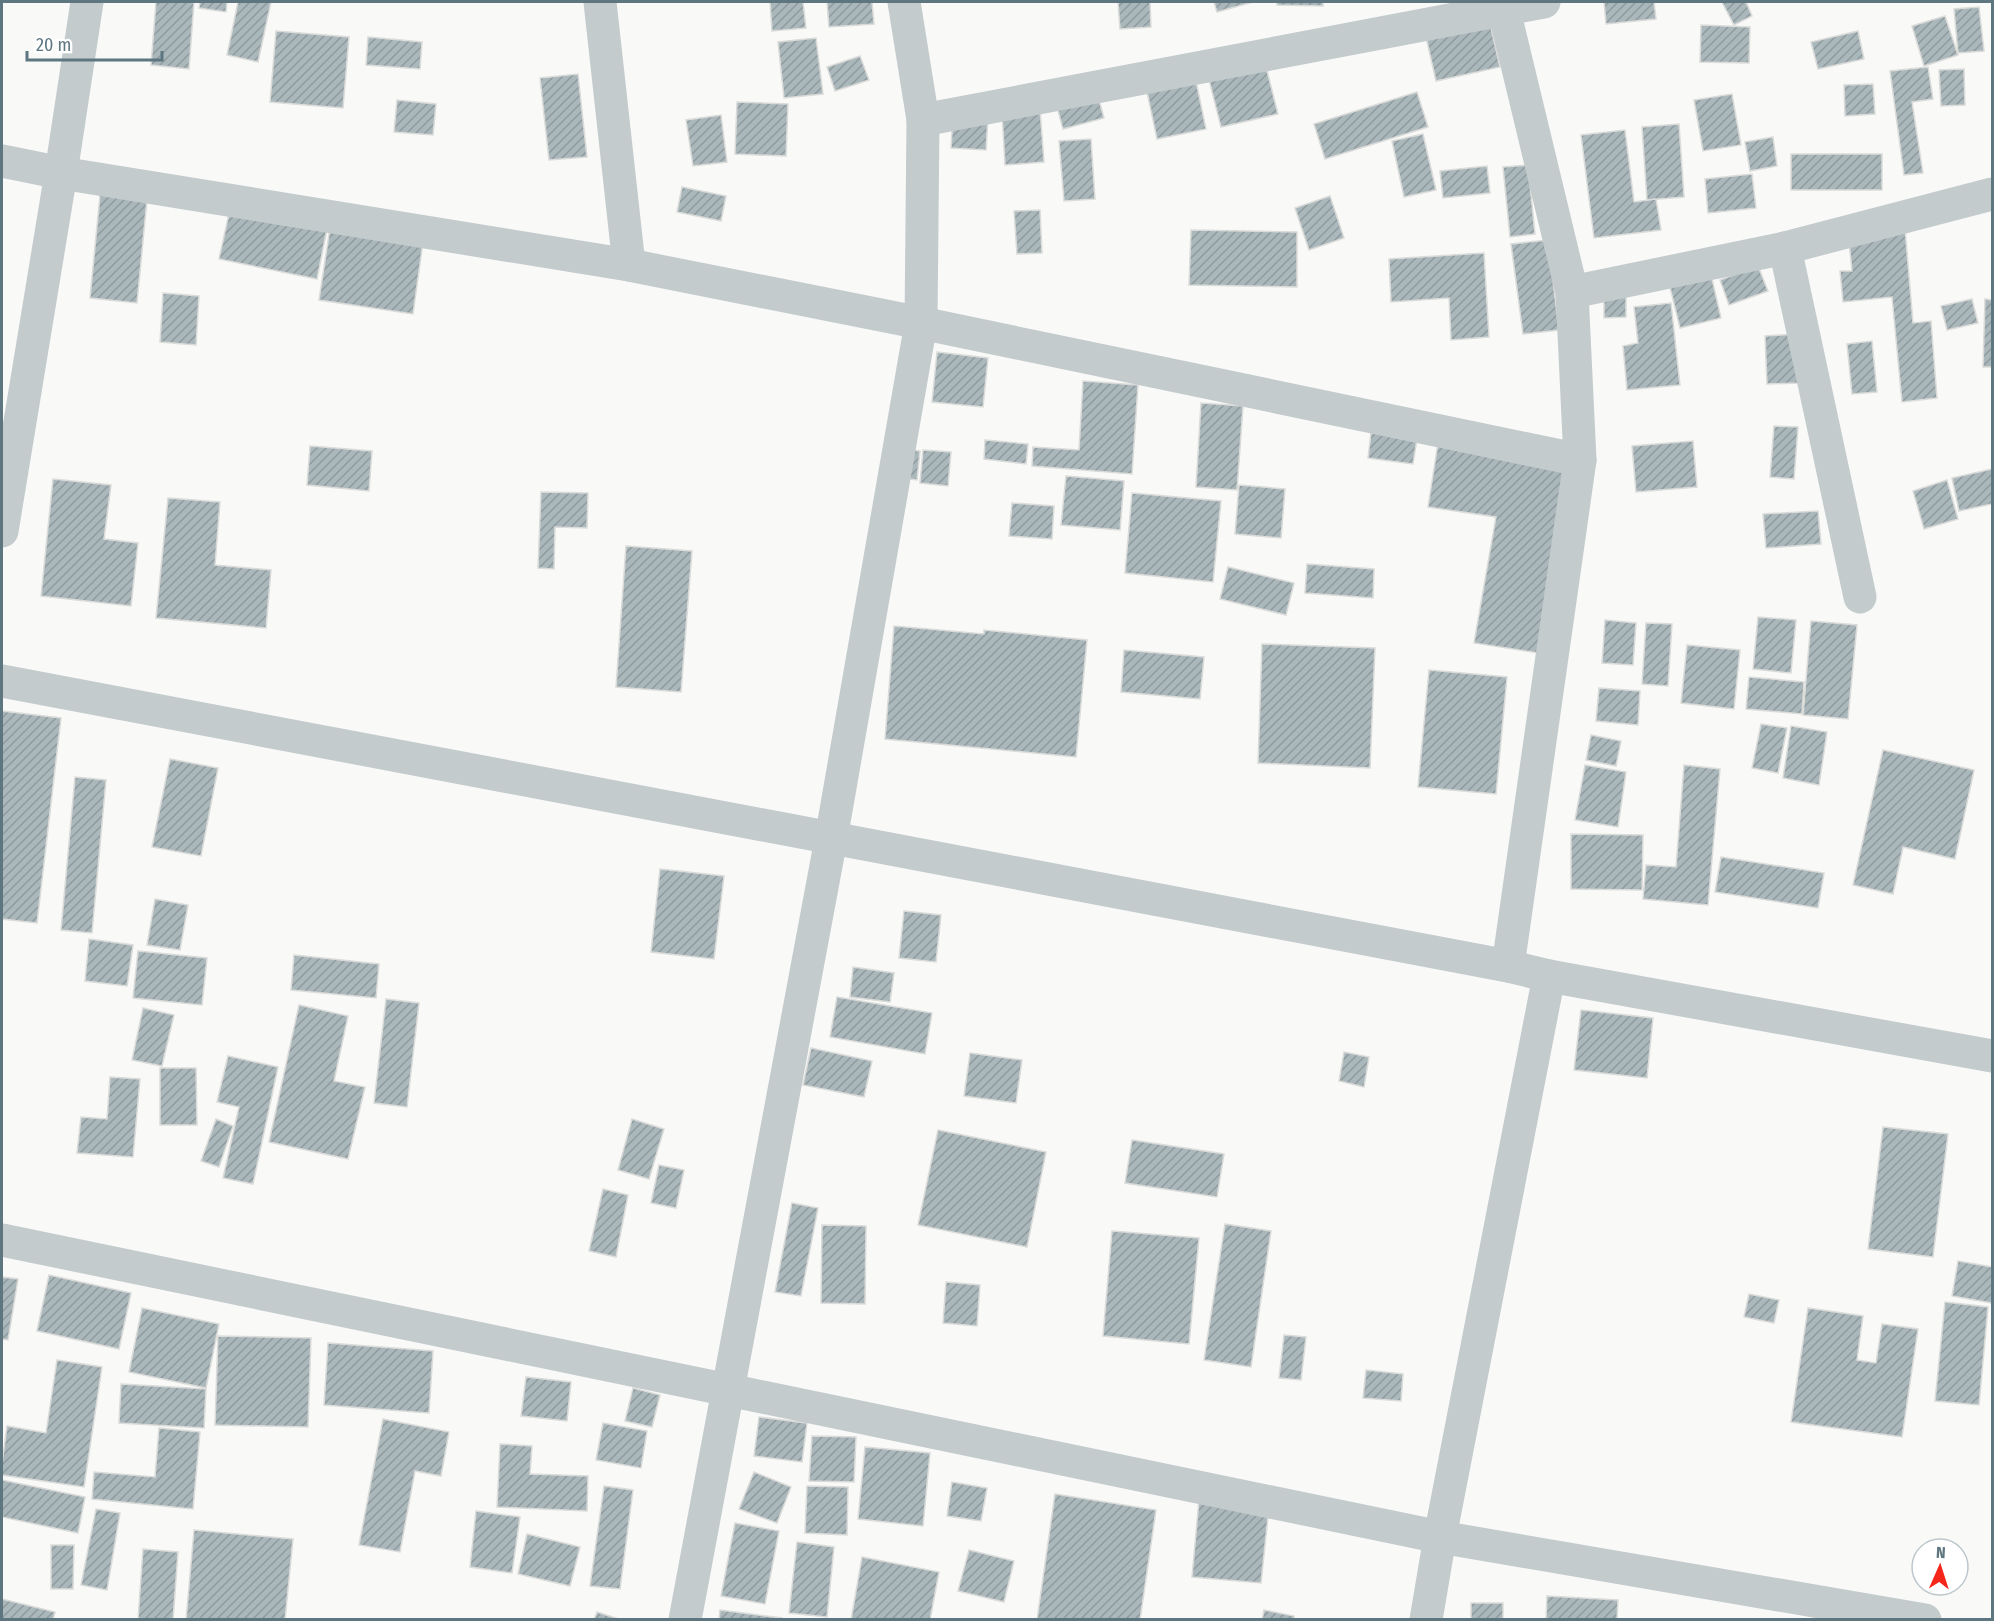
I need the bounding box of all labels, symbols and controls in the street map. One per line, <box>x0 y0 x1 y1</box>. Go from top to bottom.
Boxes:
scale bar <box>27 24 162 62</box>
text: 20 m <box>36 34 71 56</box>
north arrow <box>1910 1537 1970 1597</box>
text: N <box>1935 1543 1946 1562</box>

